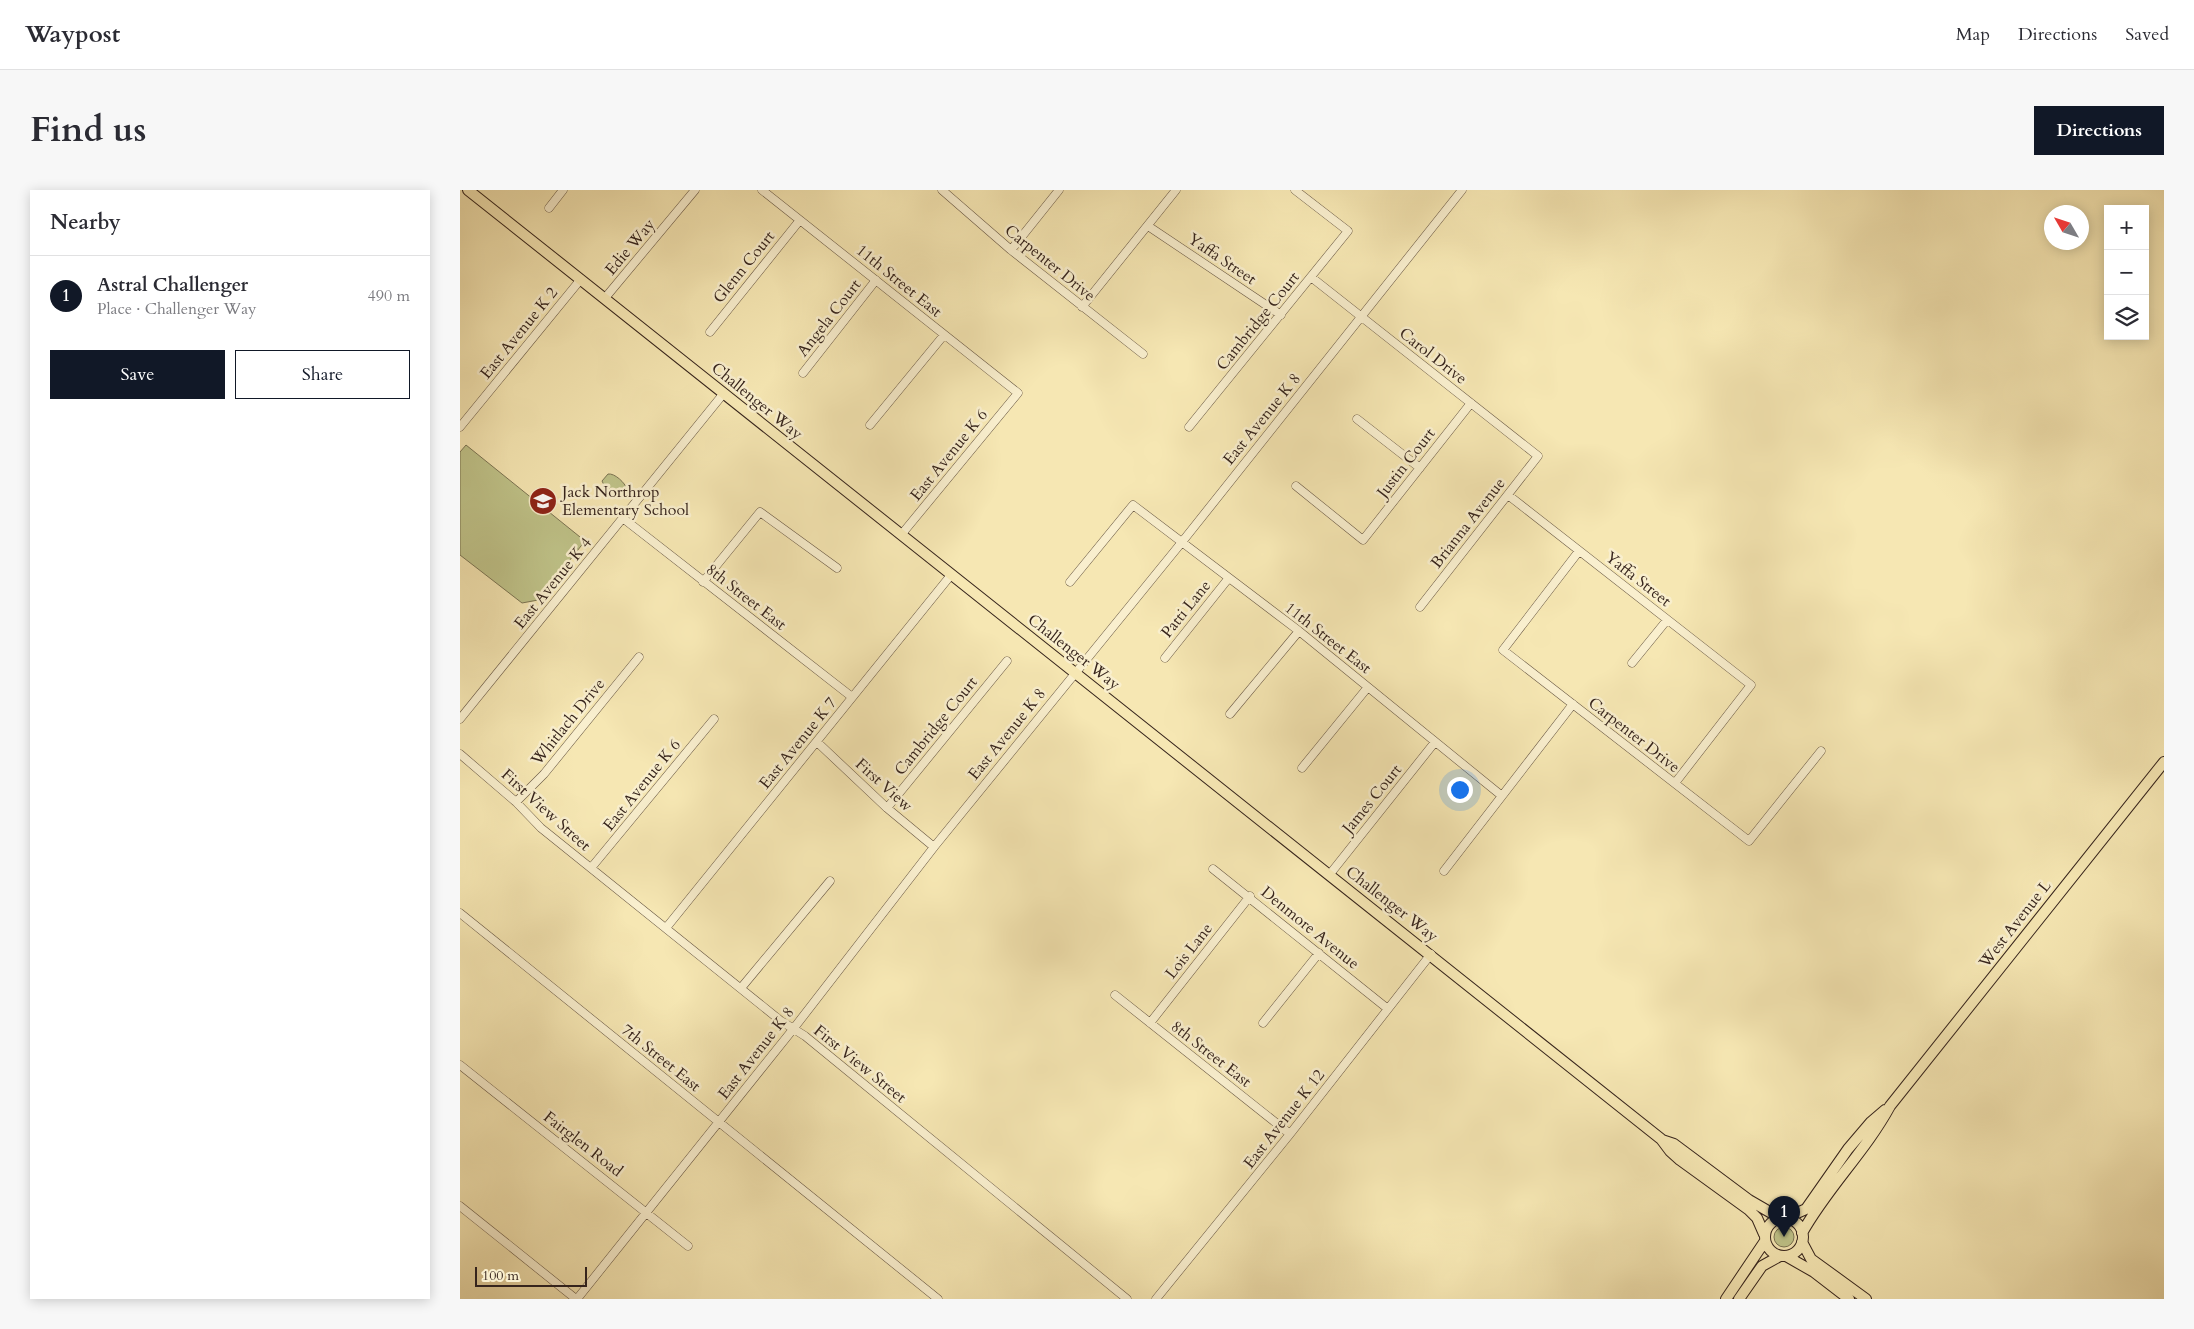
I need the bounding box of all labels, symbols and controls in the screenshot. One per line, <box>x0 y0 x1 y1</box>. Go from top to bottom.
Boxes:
text: Waypost <box>25 18 120 51</box>
text: Map <box>1956 22 1990 47</box>
text: Directions <box>2018 22 2097 47</box>
text: Saved <box>2125 22 2169 47</box>
text: Find us <box>30 106 146 154</box>
button: Directions <box>2034 106 2164 155</box>
north arrow <box>2044 205 2089 250</box>
map controls <box>2104 205 2149 340</box>
button: + <box>2104 205 2149 250</box>
text: Nearby <box>50 208 121 237</box>
street label: Edie Way <box>600 214 660 280</box>
street label: Carpenter Drive <box>1000 220 1100 306</box>
street label: Glenn Court <box>708 226 780 308</box>
street label: Yaffa Street <box>1183 228 1261 290</box>
street label: 11th Street East <box>851 240 947 322</box>
button: − <box>2104 250 2149 295</box>
street label: Cambridge Court <box>1211 267 1305 375</box>
text: Astral Challenger <box>97 272 248 298</box>
street label: Angela Court <box>792 275 866 361</box>
street label: East Avenue K 2 <box>475 283 563 383</box>
text: 1 <box>62 285 70 307</box>
text: 490 m <box>368 285 410 307</box>
button: layers <box>2104 295 2149 340</box>
text: Place · Challenger Way <box>97 298 257 320</box>
street label: Carol Drive <box>1394 322 1472 390</box>
button: Save <box>50 350 225 399</box>
button: Share <box>235 350 410 399</box>
street label: Challenger Way <box>707 357 808 445</box>
street label: East Avenue K 8 <box>1218 369 1306 469</box>
street label: East Avenue K 6 <box>905 405 993 505</box>
street label: Justin Court <box>1371 424 1440 504</box>
street label: Brianna Avenue <box>1426 473 1510 573</box>
place label: Jack Northrop Elementary School <box>560 481 689 521</box>
school or university icon: Jack Northrop Elementary School <box>528 486 558 516</box>
street label: East Avenue K 4 <box>509 533 597 633</box>
street label: Yaffa Street <box>1600 546 1676 612</box>
street label: 8th Street East <box>701 559 791 635</box>
street label: Patti Lane <box>1156 576 1216 642</box>
street label: 11th Street East <box>1280 597 1376 679</box>
street label: Challenger Way <box>1023 609 1125 695</box>
street label: Cambridge Court <box>889 672 983 780</box>
street label: Whitlach Drive <box>525 674 610 771</box>
street label: East Avenue K 8 <box>963 684 1051 784</box>
street label: Carpenter Drive <box>1583 692 1685 778</box>
street label: East Avenue K 7 <box>754 693 842 793</box>
street label: East Avenue K 6 <box>598 735 686 835</box>
street label: First View <box>850 753 918 817</box>
street label: James Court <box>1336 760 1407 840</box>
street label: First View Street <box>497 764 595 856</box>
your location <box>1447 777 1473 803</box>
street label: Challenger Way <box>1341 861 1443 947</box>
street label: West Avenue L <box>1973 875 2056 973</box>
street label: Denmore Avenue <box>1256 881 1364 975</box>
street label: Lois Lane <box>1160 918 1218 984</box>
street label: East Avenue K 8 <box>713 1002 799 1104</box>
street label: 8th Street East <box>1166 1016 1256 1092</box>
street label: 7th Street East <box>617 1019 705 1097</box>
street label: First View Street <box>809 1020 911 1108</box>
street label: East Avenue K 12 <box>1238 1065 1330 1173</box>
street label: Fairglen Road <box>539 1106 628 1182</box>
pin: 1 <box>1768 1196 1800 1237</box>
scale bar <box>475 1264 588 1287</box>
text: 100 m <box>482 1266 519 1285</box>

